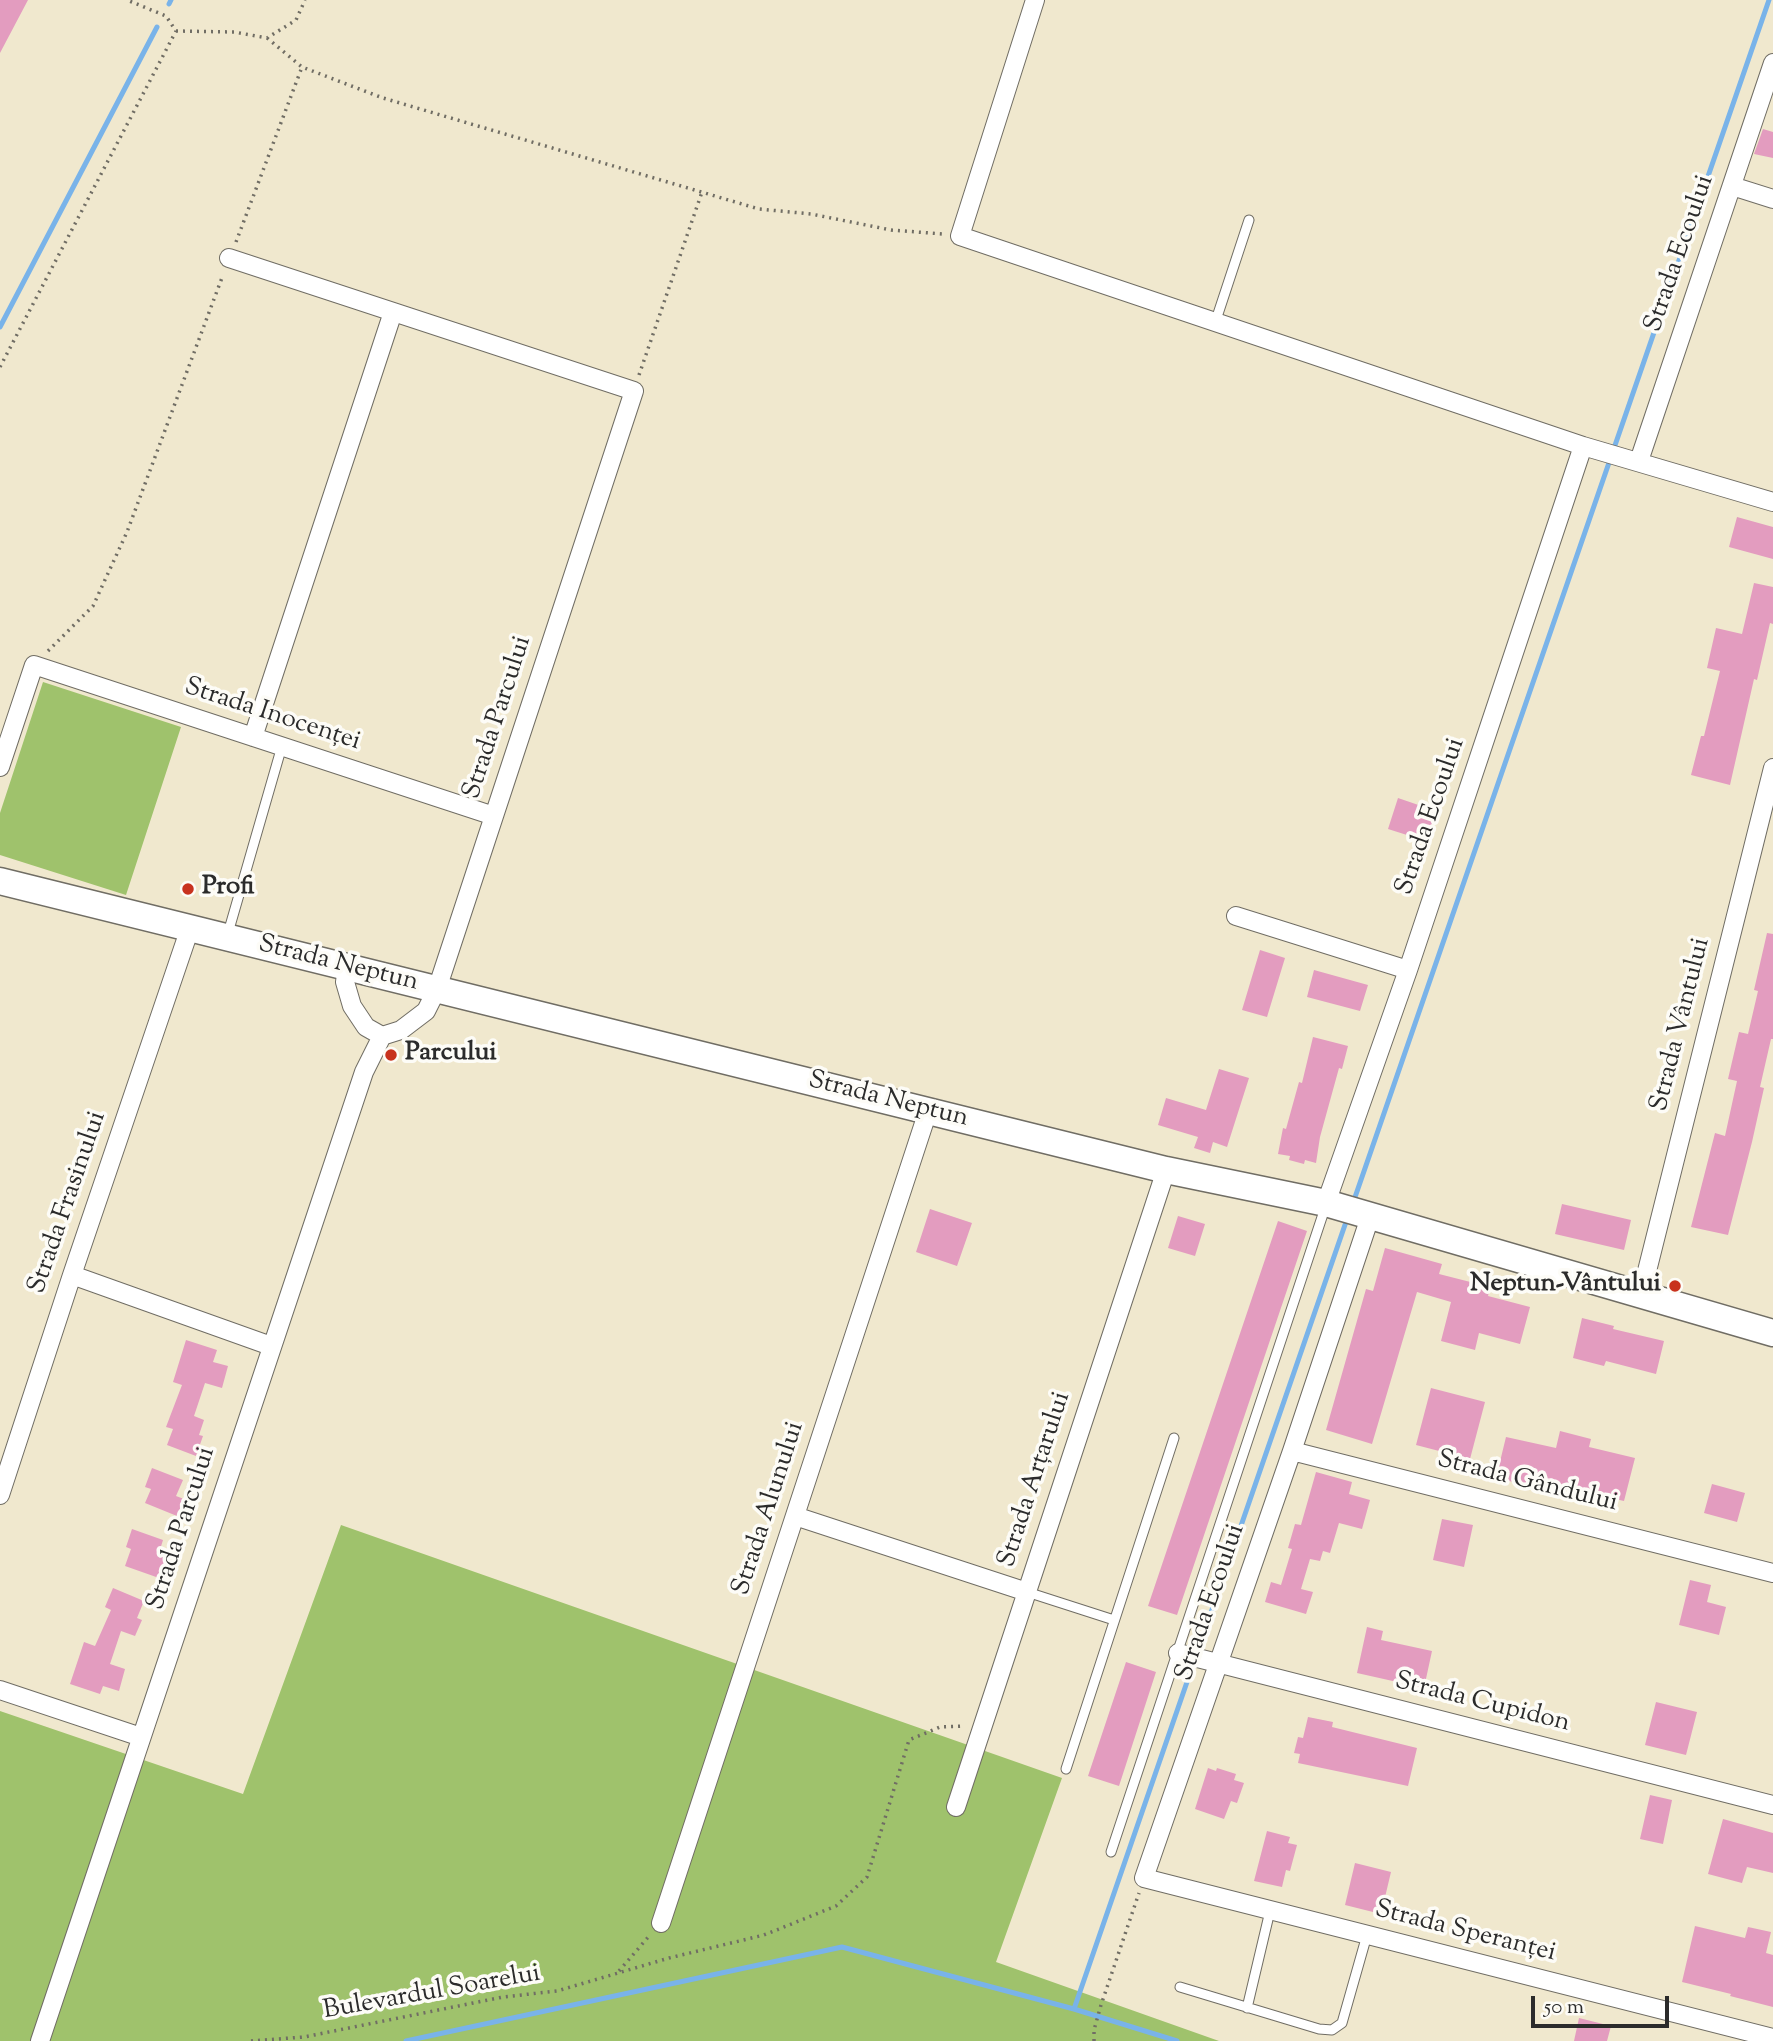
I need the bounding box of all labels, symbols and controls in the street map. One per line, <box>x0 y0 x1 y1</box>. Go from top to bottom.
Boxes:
street label: Strada Ecoului <box>1640 171 1722 337</box>
street label: Strada Parcului <box>458 632 540 804</box>
street label: Strada Inocenței <box>180 673 364 759</box>
street label: Strada Ecoului <box>1391 734 1473 900</box>
place label: Profi <box>202 873 254 905</box>
marker: Profi <box>180 881 196 897</box>
street label: Strada Neptun <box>255 930 421 1000</box>
street label: Strada Vântului <box>1645 935 1719 1115</box>
place label: Parcului <box>405 1039 497 1071</box>
marker: Parcului <box>383 1047 399 1063</box>
street label: Strada Neptun <box>805 1066 971 1136</box>
street label: Strada Frasinului <box>23 1108 115 1298</box>
place label: Neptun-Vântului <box>1470 1270 1661 1302</box>
marker: Neptun-Vântului <box>1667 1278 1683 1294</box>
street label: Strada Arțarului <box>993 1388 1079 1572</box>
street label: Strada Alunului <box>727 1418 813 1600</box>
street label: Strada Parcului <box>142 1443 224 1615</box>
street label: Strada Gândului <box>1433 1445 1621 1521</box>
street label: Strada Ecoului <box>1171 1520 1253 1686</box>
street label: Strada Cupidon <box>1391 1667 1573 1741</box>
street label: Strada Speranței <box>1371 1895 1559 1971</box>
street label: Bulevardul Soarelui <box>321 1960 543 2028</box>
scale bar <box>1535 1982 1673 2026</box>
text: 50 m <box>1544 1993 1584 2023</box>

